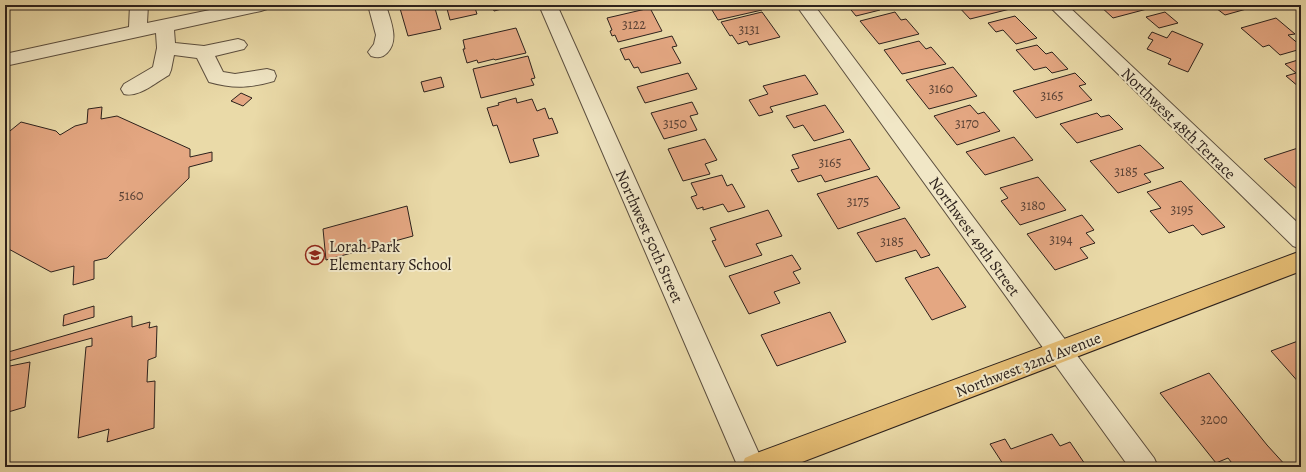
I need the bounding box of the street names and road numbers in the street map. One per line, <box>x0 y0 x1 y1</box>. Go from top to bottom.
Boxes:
street label: Northwest 48th Terrace <box>1116 63 1241 184</box>
street label: Northwest 50th Street <box>610 166 688 306</box>
street label: Northwest 49th Street <box>923 172 1025 301</box>
street label: Northwest 32nd Avenue <box>952 327 1104 403</box>

